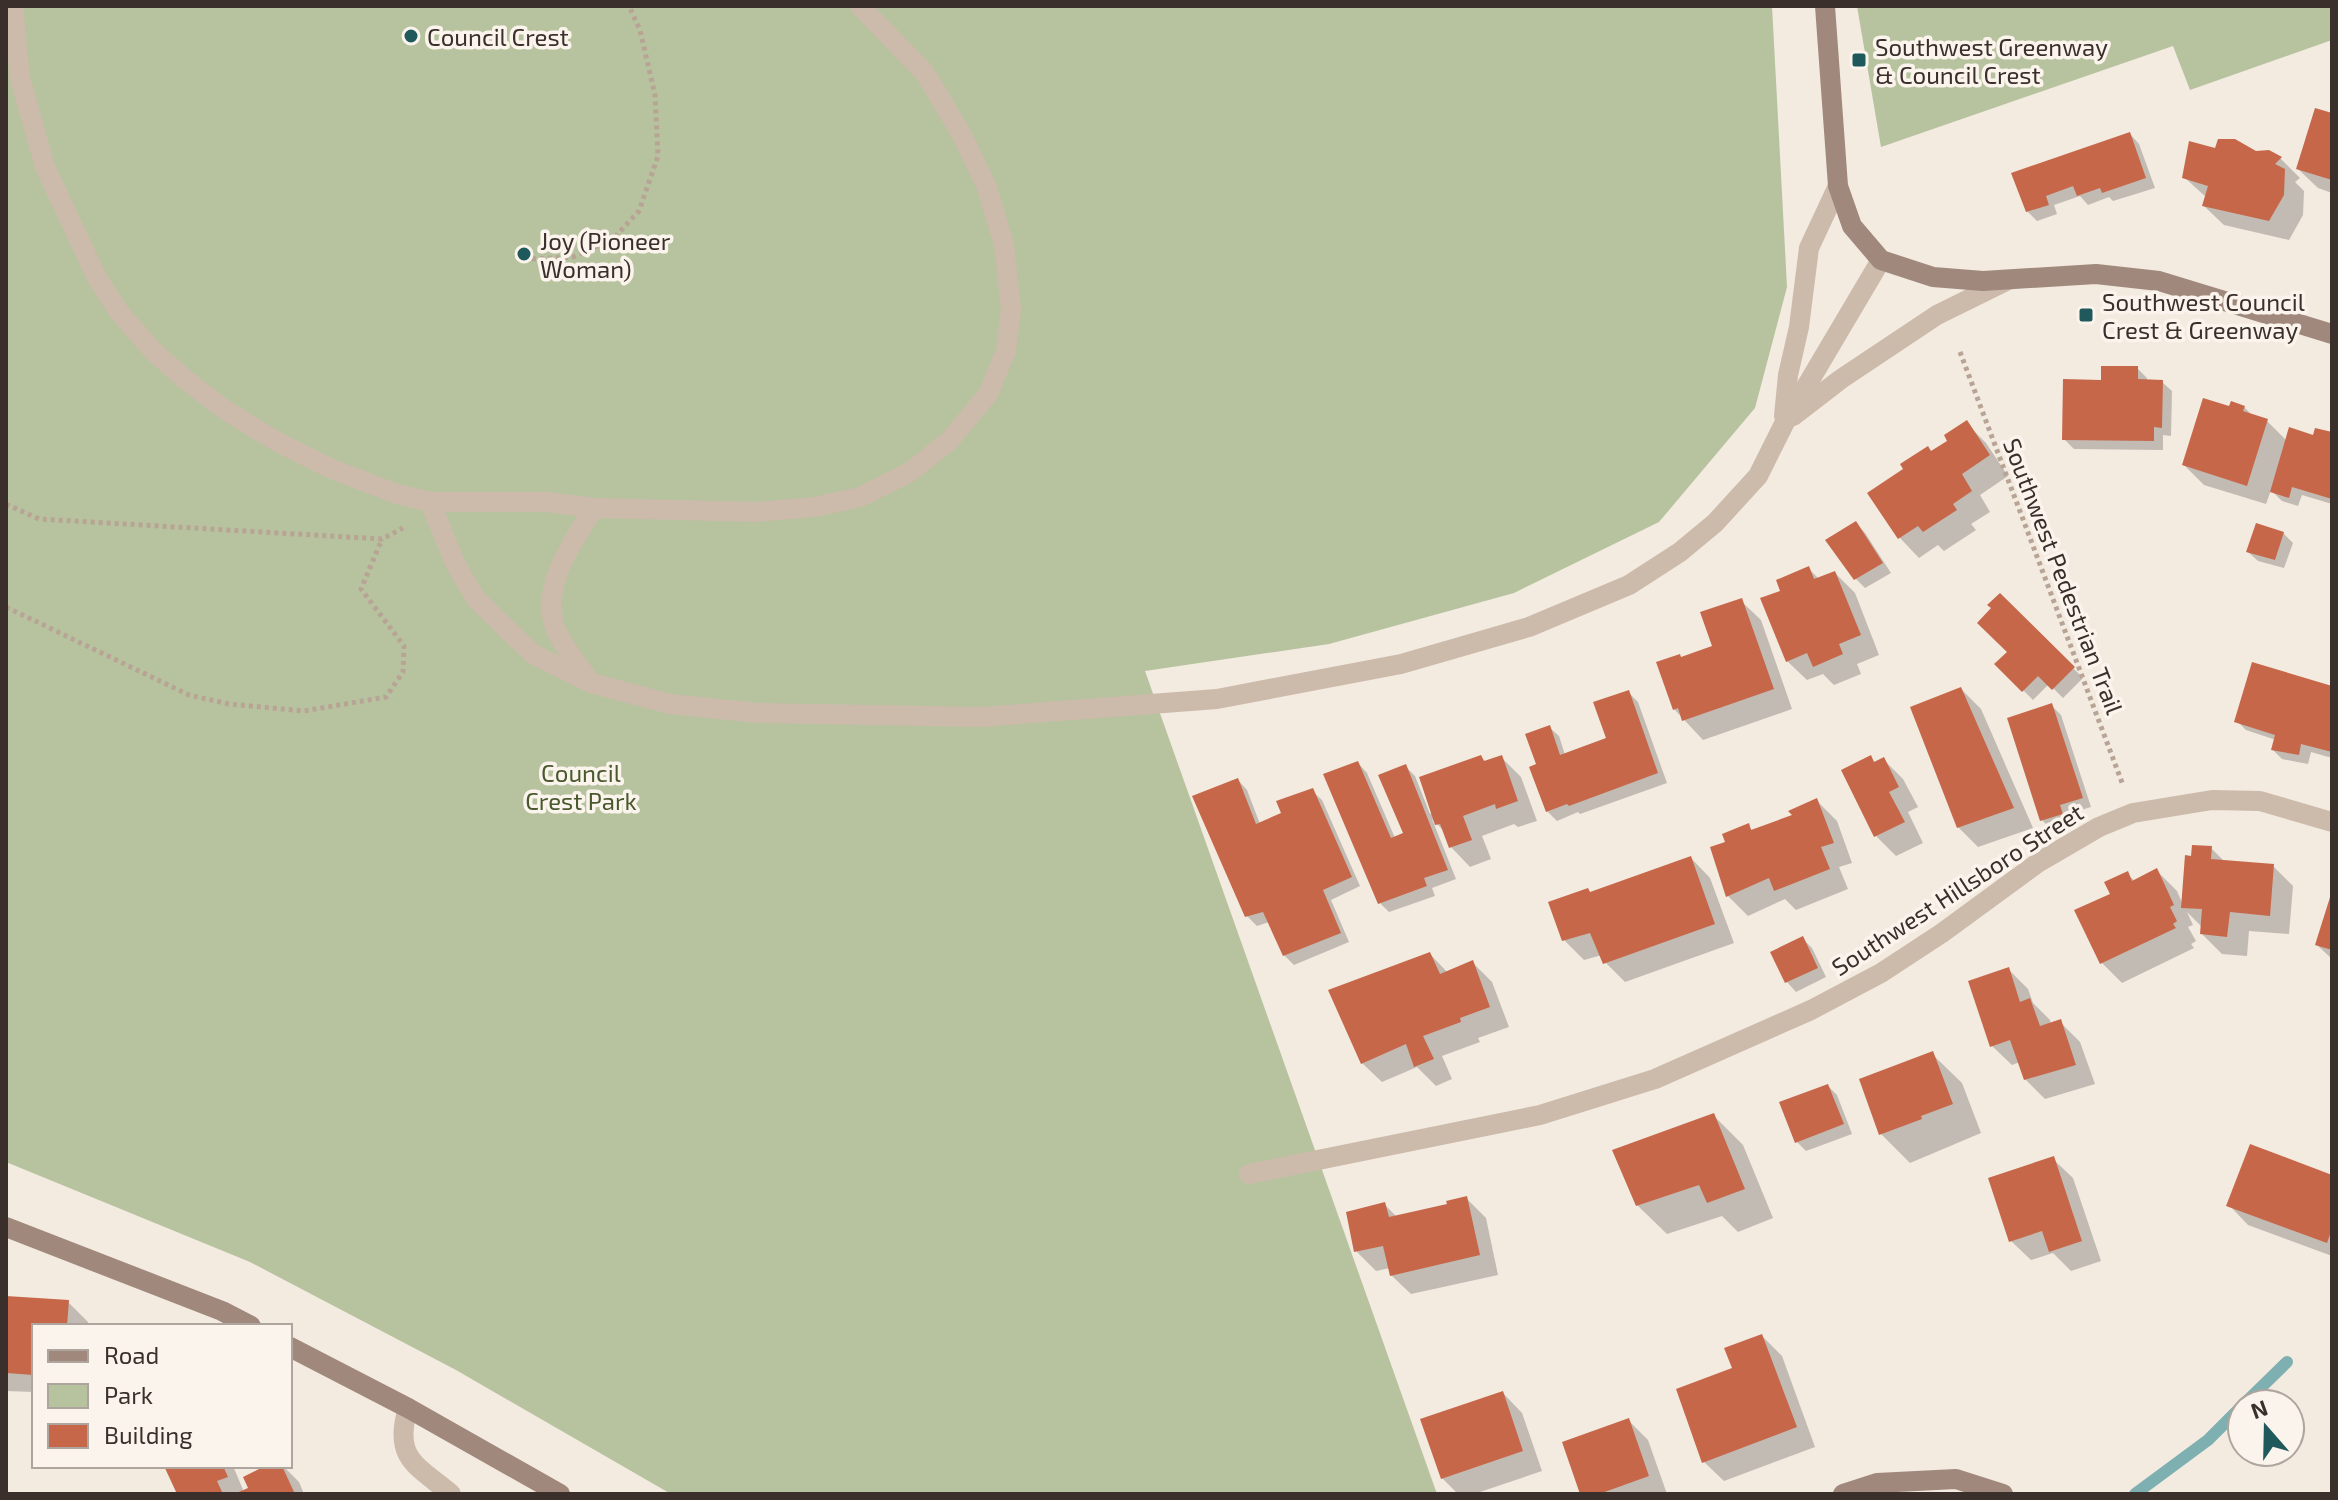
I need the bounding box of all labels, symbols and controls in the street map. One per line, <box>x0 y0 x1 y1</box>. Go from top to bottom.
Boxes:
place label: Council Crest <box>427 22 569 51</box>
marker: Council Crest <box>402 27 420 45</box>
place label: Southwest Greenway & Council Crest <box>1875 32 2108 89</box>
marker: Southwest Greenway & Council Crest <box>1850 51 1868 69</box>
place label: Joy (Pioneer Woman) <box>540 226 671 283</box>
marker: Joy (Pioneer Woman) <box>515 245 533 263</box>
place label: Southwest Council Crest & Greenway <box>2102 287 2305 344</box>
marker: Southwest Council Crest & Greenway <box>2077 306 2095 324</box>
street label: Southwest Pedestrian Trail <box>1998 434 2130 718</box>
park label: Council Crest Park <box>525 758 637 815</box>
street label: Southwest Hillsboro Street <box>1826 797 2088 981</box>
legend <box>32 1324 292 1468</box>
text: Road <box>104 1340 159 1369</box>
text: Park <box>104 1380 153 1409</box>
north arrow <box>2226 1388 2306 1468</box>
text: N <box>2247 1393 2271 1423</box>
text: Building <box>104 1420 193 1449</box>

